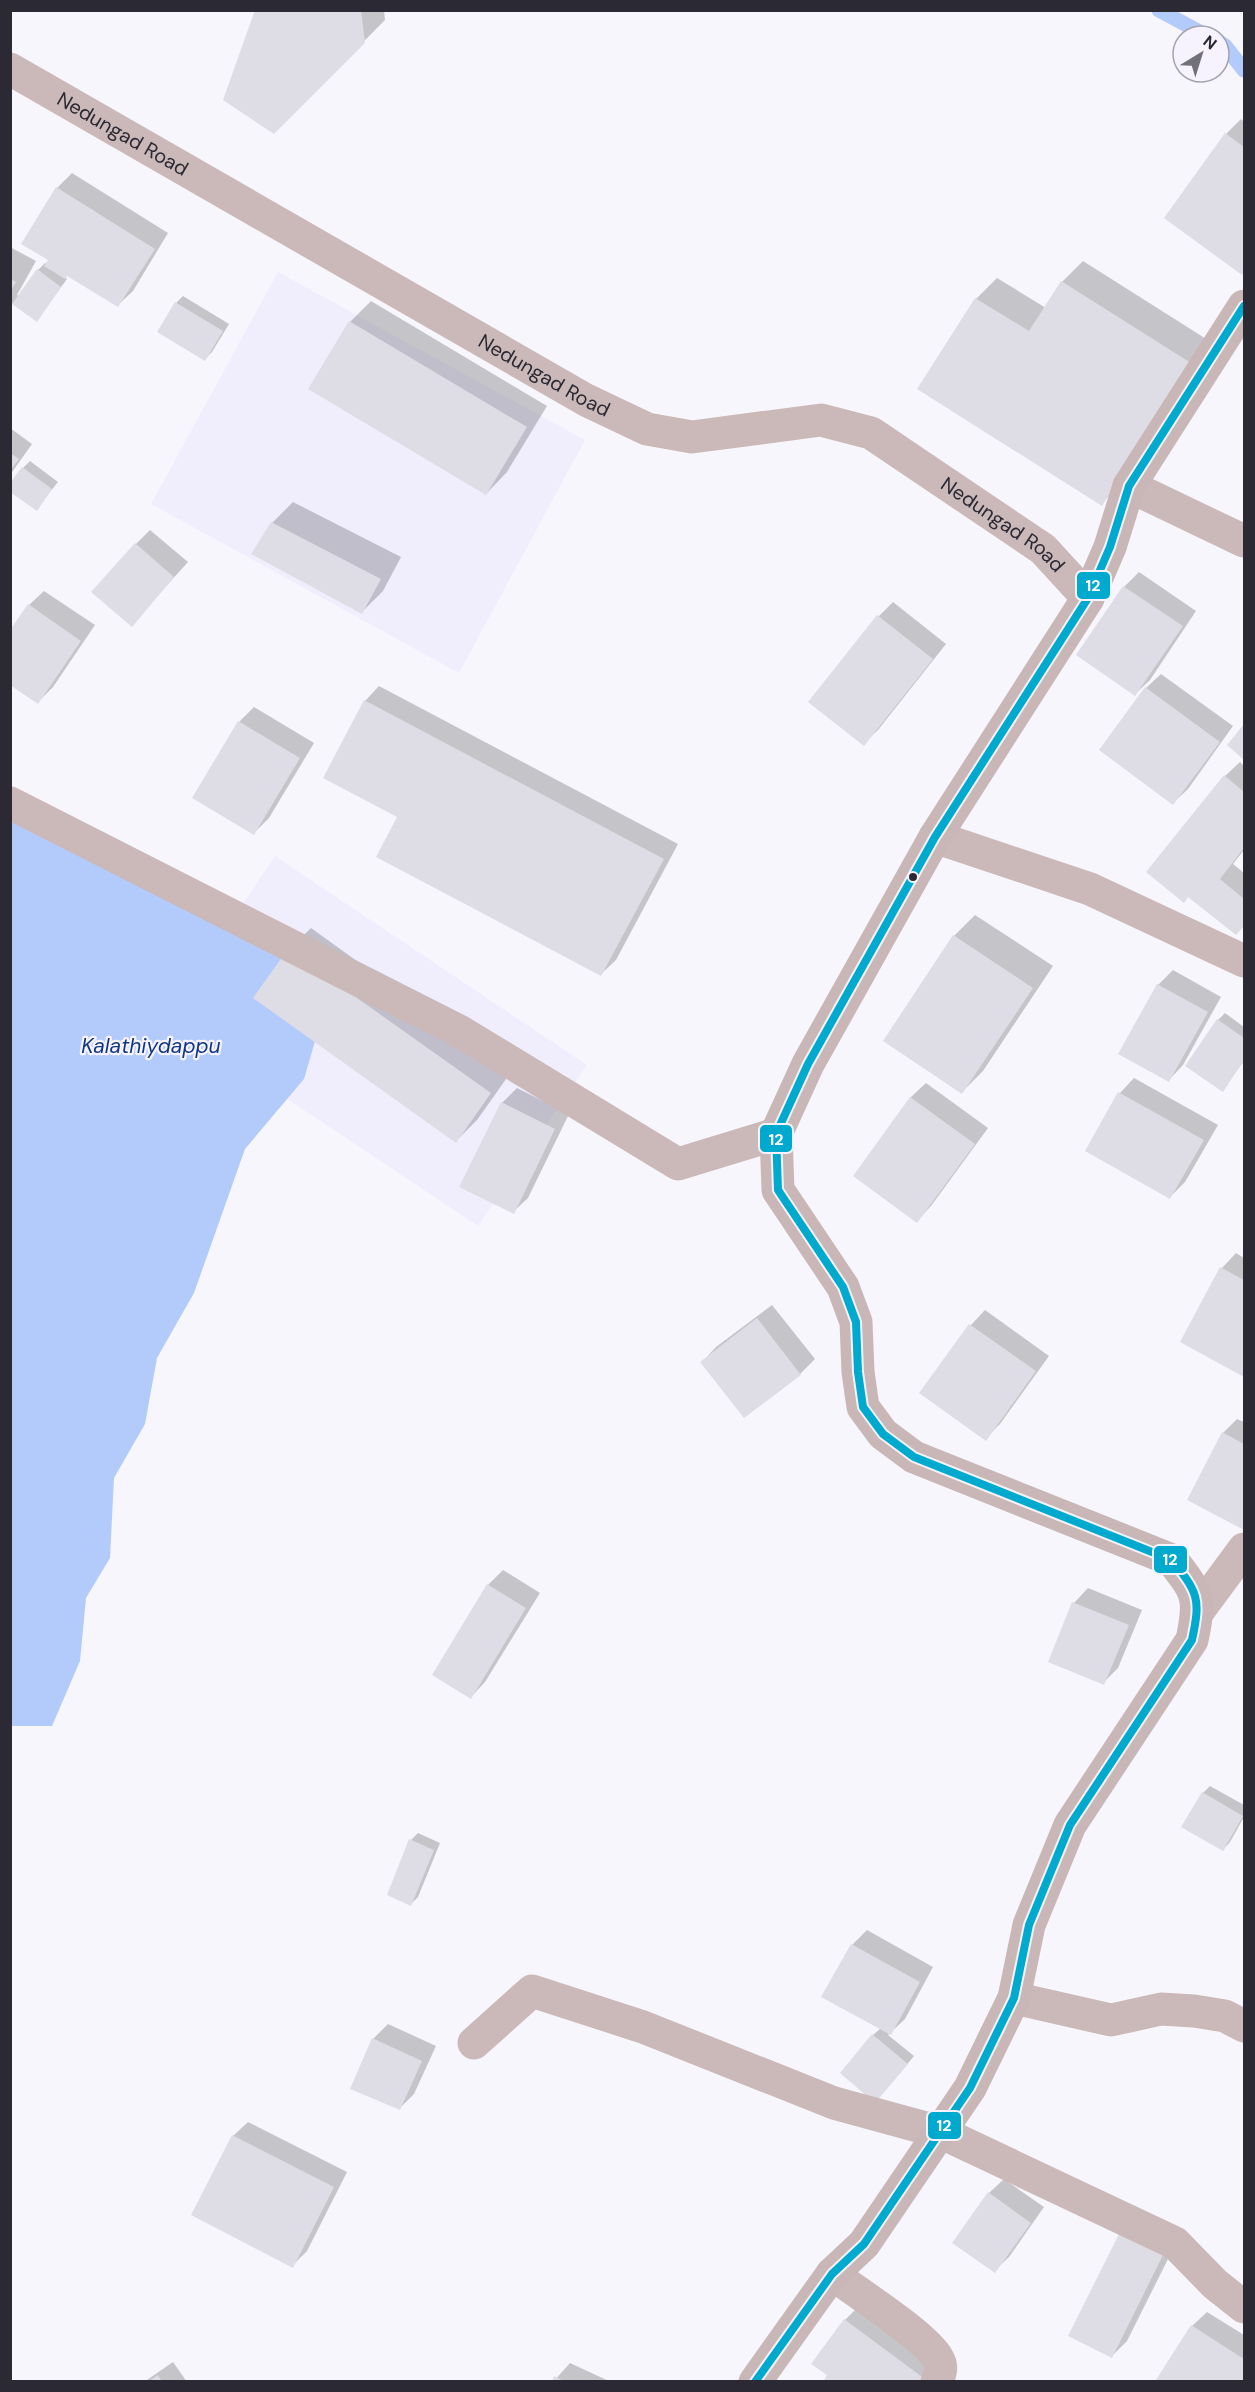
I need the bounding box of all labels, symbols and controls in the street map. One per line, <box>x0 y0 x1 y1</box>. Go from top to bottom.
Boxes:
north arrow <box>1171 24 1231 84</box>
text: N <box>1199 31 1221 54</box>
street label: Nedungad Road <box>52 86 193 182</box>
street label: Nedungad Road <box>474 328 614 423</box>
street label: Nedungad Road <box>936 471 1071 578</box>
line badge: 12 <box>1076 571 1111 600</box>
text: 12 <box>1085 575 1101 596</box>
unlabelled marker <box>907 871 919 883</box>
water label: Kalathiydappu <box>81 1032 221 1060</box>
line badge: 12 <box>759 1124 793 1153</box>
text: 12 <box>768 1129 784 1150</box>
line badge: 12 <box>1153 1545 1188 1574</box>
text: 12 <box>1162 1549 1178 1570</box>
line badge: 12 <box>927 2111 962 2140</box>
text: 12 <box>936 2115 952 2136</box>

